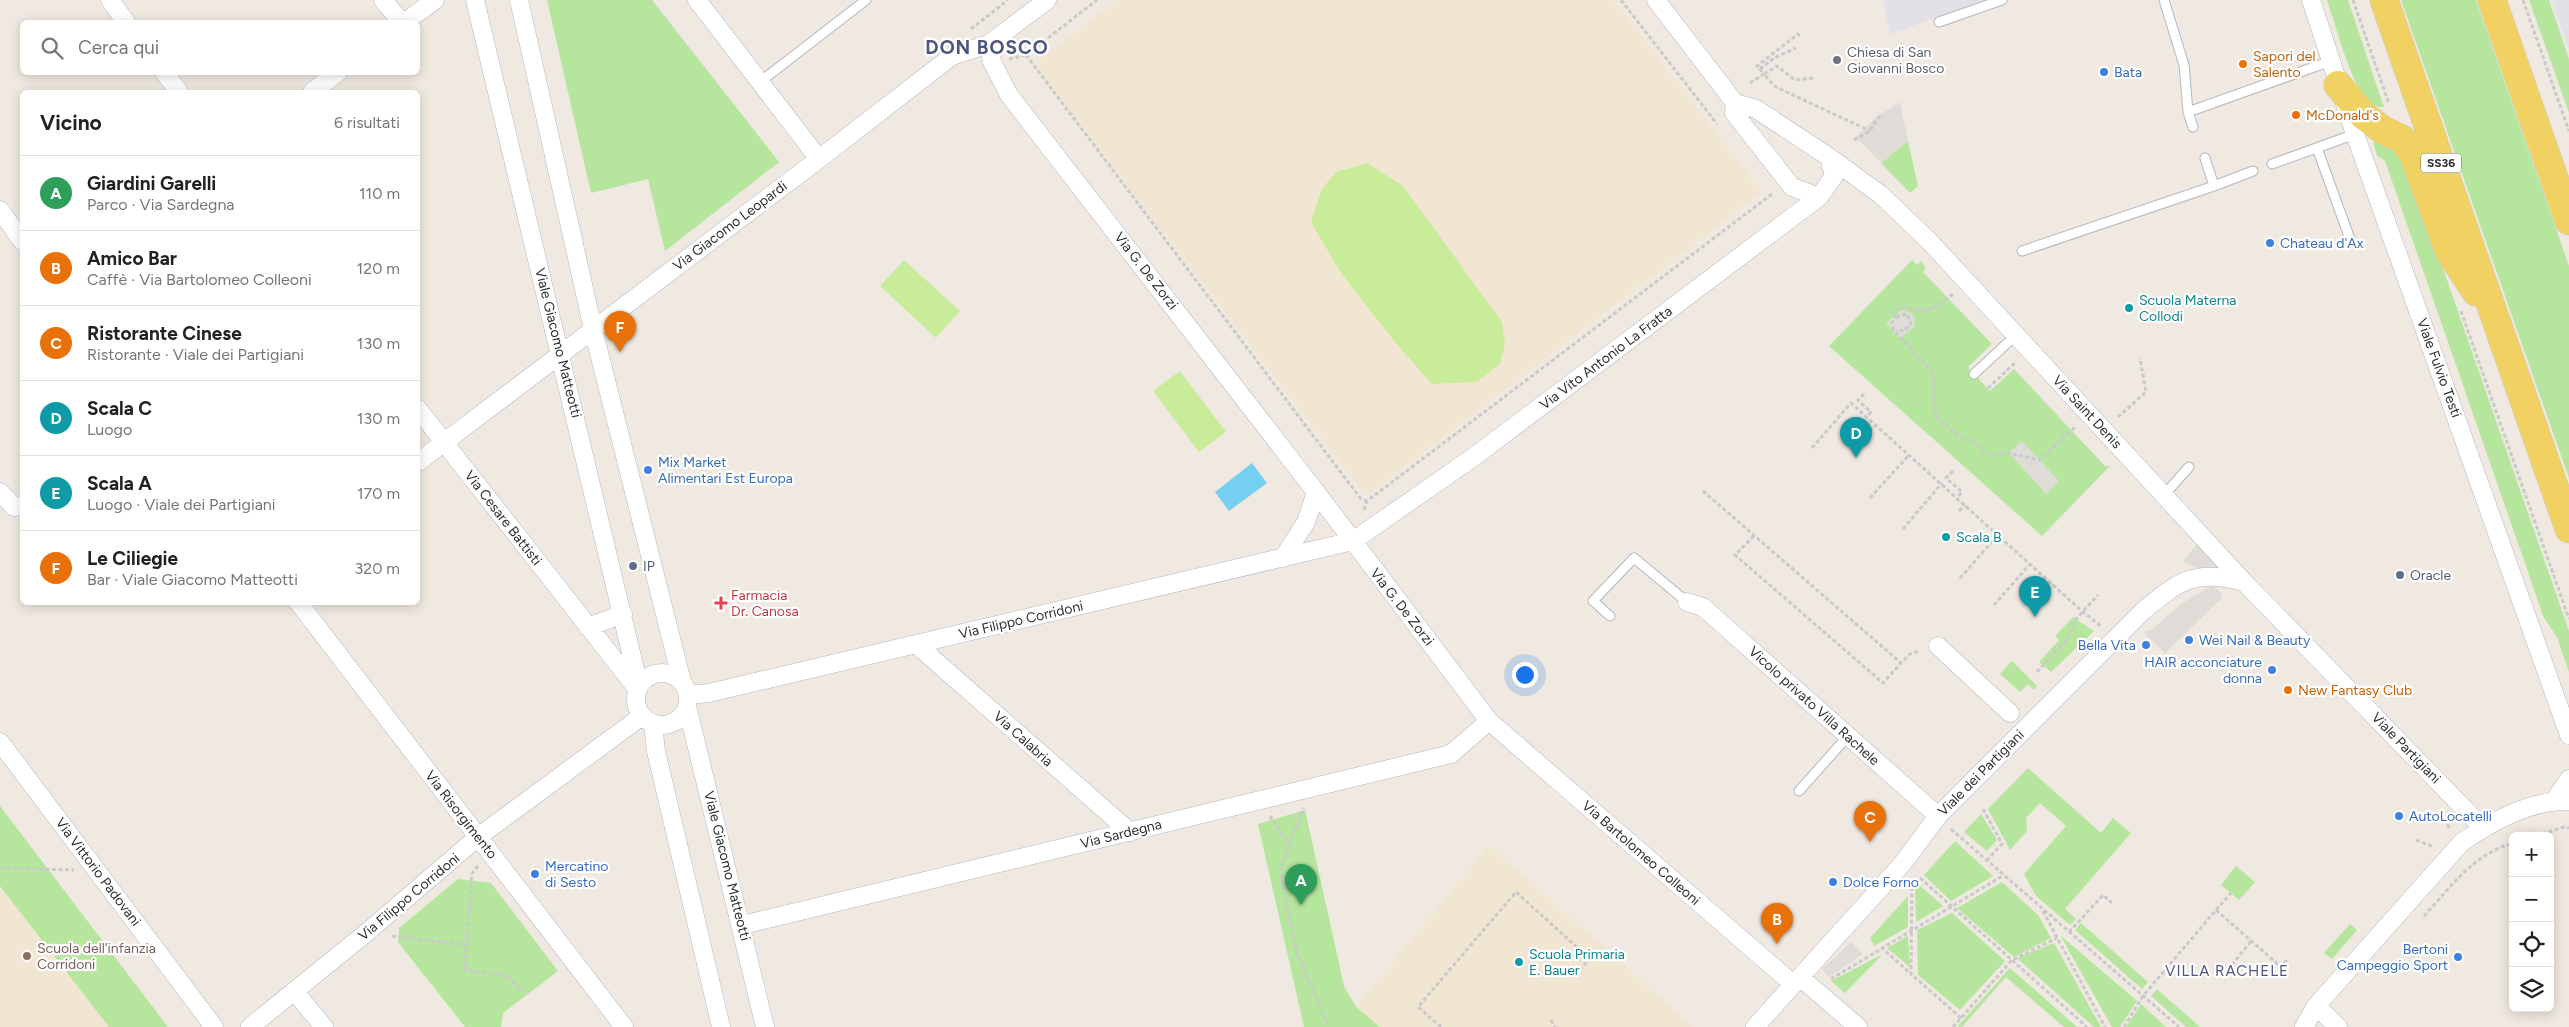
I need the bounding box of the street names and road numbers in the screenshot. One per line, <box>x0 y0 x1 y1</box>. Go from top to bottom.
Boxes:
road number: SS36 <box>2421 154 2461 172</box>
street label: Via Giacomo Leopardi <box>670 178 790 274</box>
street label: Via G. De Zorzi <box>1111 229 1181 313</box>
street label: Viale Giacomo Matteotti <box>531 266 585 420</box>
street label: Via Vito Antonio La Fratta <box>1536 303 1676 413</box>
street label: Viale Fulvio Testi <box>2413 316 2465 420</box>
street label: Via Saint Denis <box>2049 372 2125 452</box>
street label: Via Cesare Battisti <box>461 467 545 569</box>
street label: Via G. De Zorzi <box>1367 565 1437 649</box>
street label: Via Filippo Corridoni <box>957 597 1085 643</box>
street label: Vicolo privato Villa Rachele <box>1745 643 1883 769</box>
street label: Via Calabria <box>990 708 1056 770</box>
street label: Viale Partigiani <box>2368 709 2444 787</box>
street label: Viale dei Partigiani <box>1934 726 2028 820</box>
street label: Via Risorgimento <box>421 768 501 862</box>
street label: Viale Giacomo Matteotti <box>700 789 754 943</box>
street label: Via Bartolomeo Colleoni <box>1578 797 1704 909</box>
street label: Via Vittorio Padovani <box>52 814 144 930</box>
street label: Via Sardegna <box>1079 816 1163 852</box>
street label: Via Filippo Corridoni <box>355 850 463 944</box>

